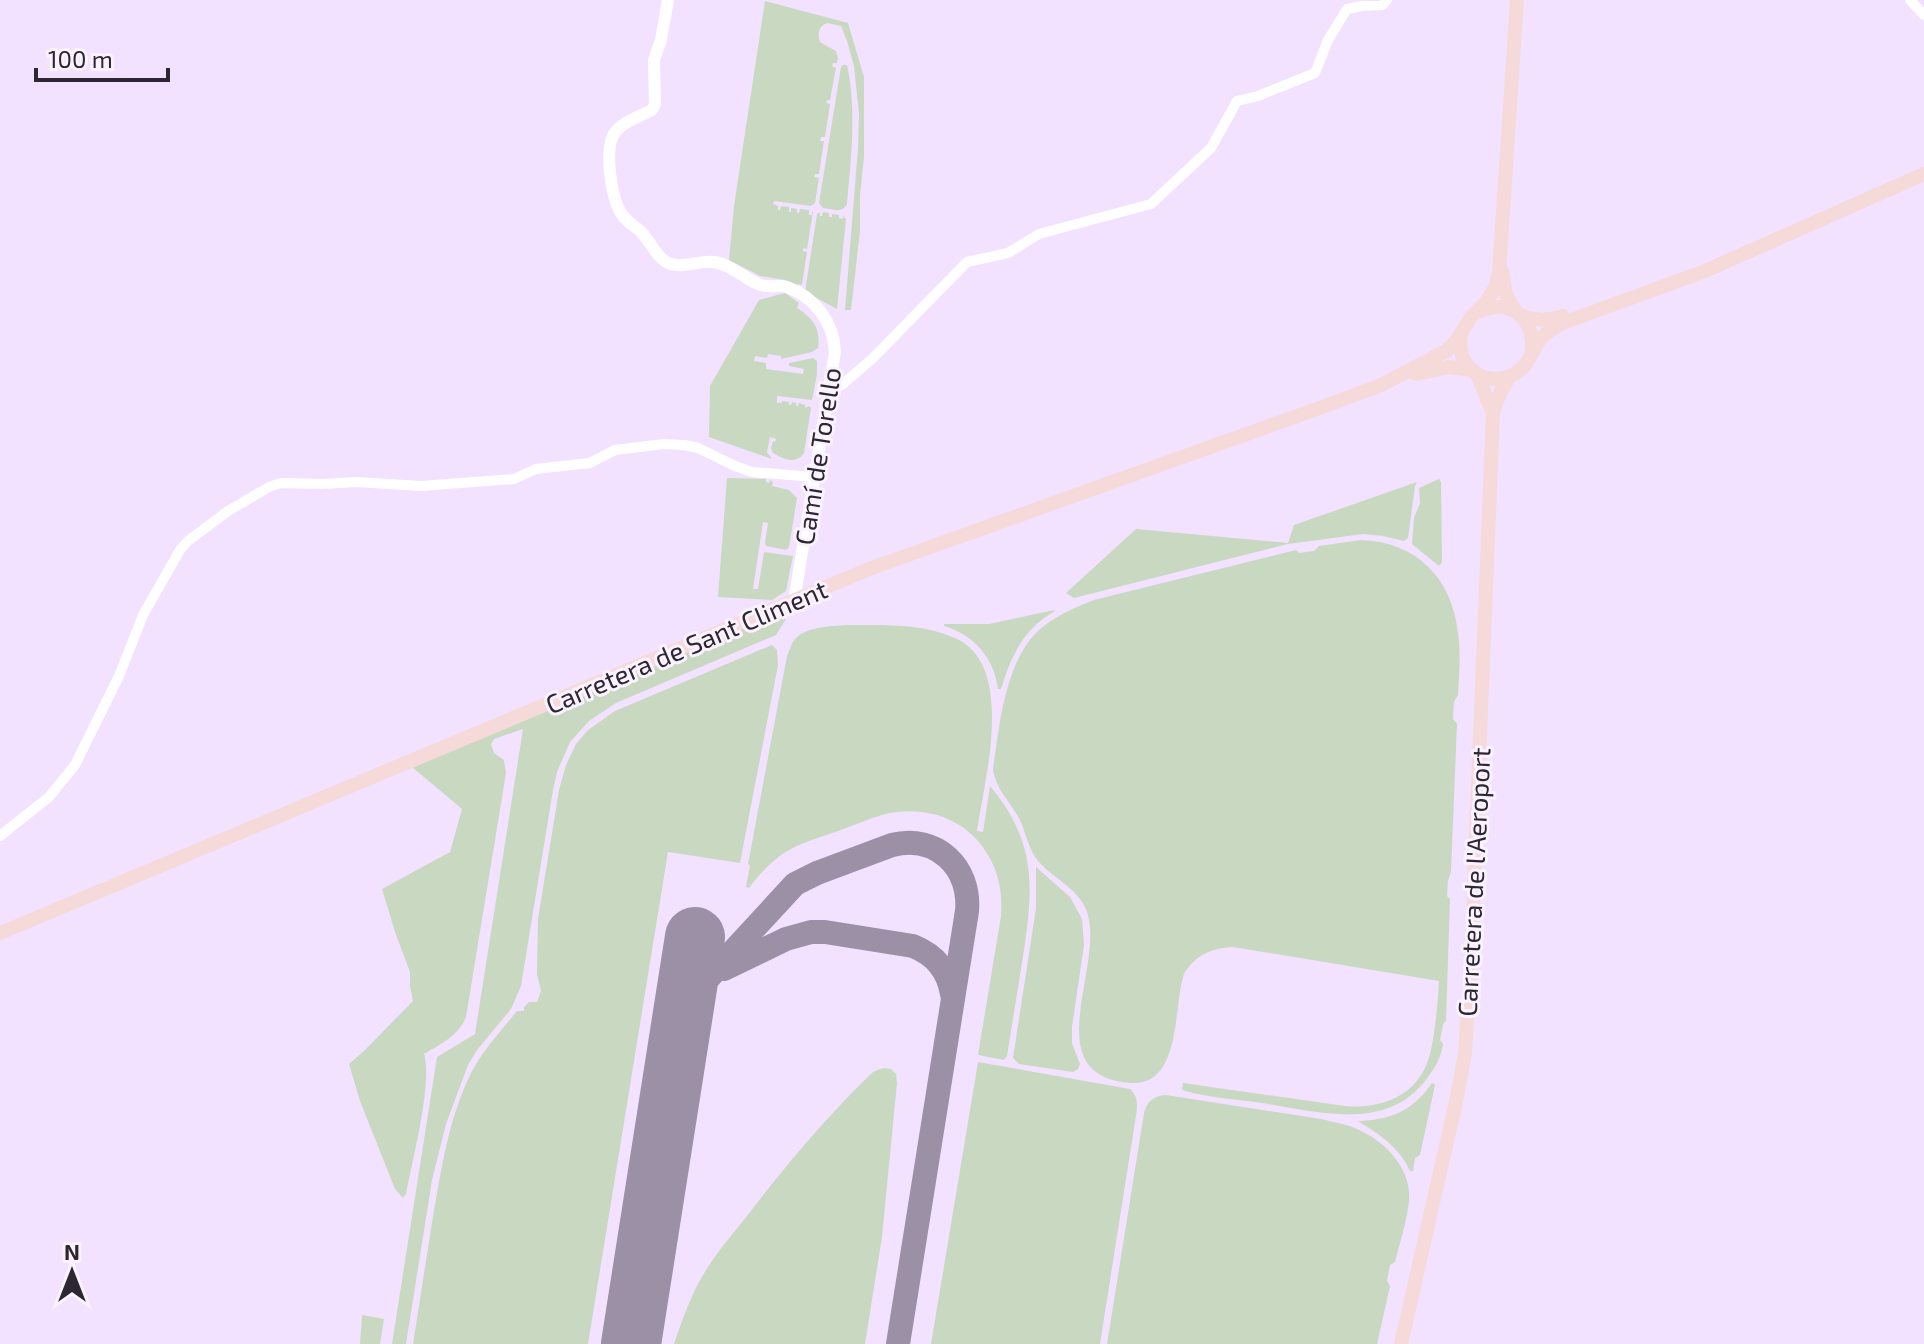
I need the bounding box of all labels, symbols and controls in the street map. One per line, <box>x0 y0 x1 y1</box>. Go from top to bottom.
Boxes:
scale bar <box>36 32 168 82</box>
text: 100 m <box>48 44 113 73</box>
street label: Camí de Torello <box>788 365 846 547</box>
street label: Carretera de Sant Climent <box>540 573 832 719</box>
street label: Carretera de l'Aeroport <box>1450 747 1496 1017</box>
north arrow <box>32 1232 112 1312</box>
text: N <box>64 1238 80 1264</box>

